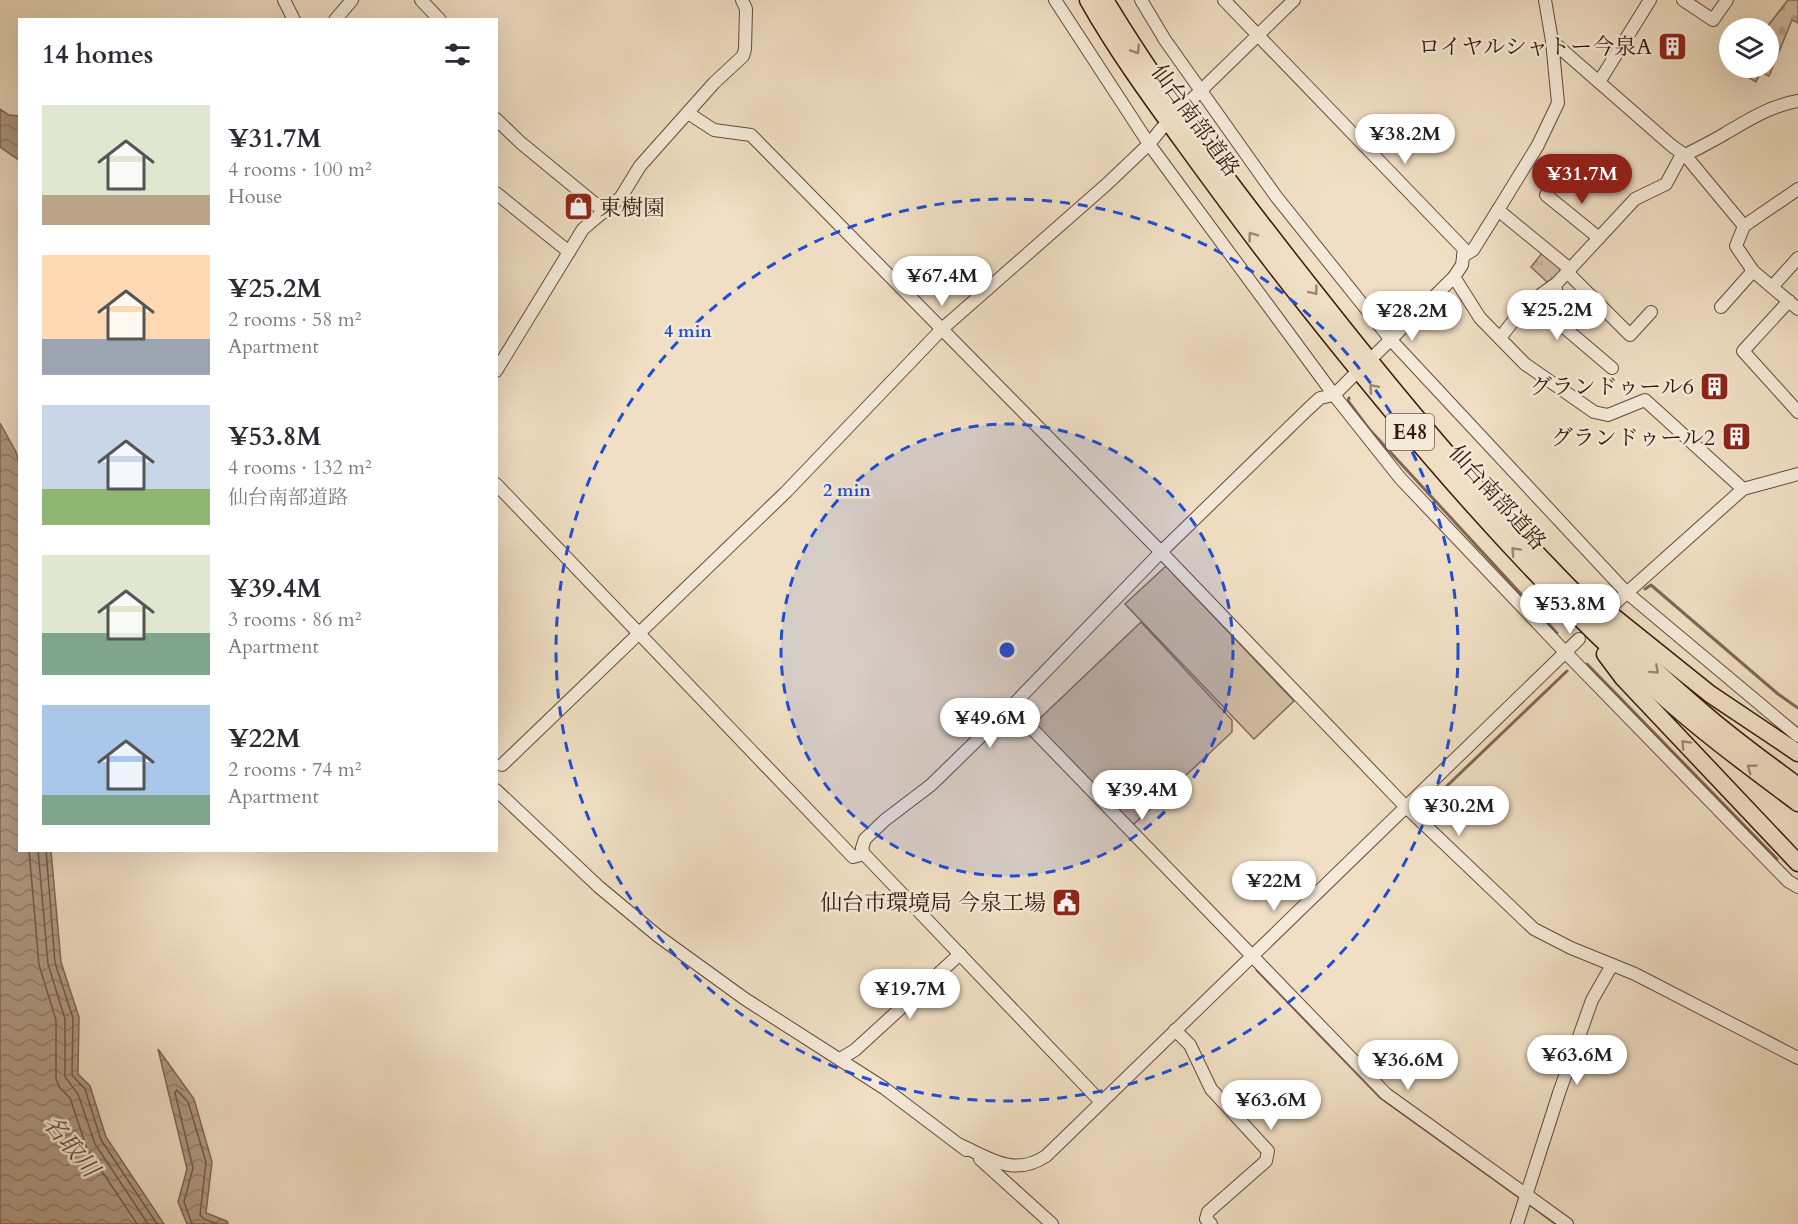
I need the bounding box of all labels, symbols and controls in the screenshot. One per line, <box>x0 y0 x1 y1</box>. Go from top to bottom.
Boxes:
map controls <box>1719 18 1779 78</box>
button: layers <box>1719 18 1779 78</box>
building icon: ロイヤルシャトー今泉A <box>1657 30 1689 62</box>
place label: ロイヤルシャトー今泉A <box>1418 32 1652 62</box>
text: 14 homes <box>42 37 153 72</box>
icon: filters <box>441 38 474 71</box>
one-way arrow <box>1129 43 1140 54</box>
street label: 仙台南部道路 <box>1144 58 1246 183</box>
pin: ¥38.2M <box>1356 114 1454 165</box>
text: ¥38.2M <box>1369 120 1441 147</box>
text: ¥31.7M <box>228 121 321 156</box>
icon: home <box>90 129 162 201</box>
pin: ¥31.7M <box>1533 154 1631 205</box>
text: 4 rooms · 100 m² <box>228 156 372 183</box>
text: ¥31.7M <box>1546 160 1618 187</box>
text: House <box>228 183 282 210</box>
shop icon: 東樹園 <box>562 191 594 223</box>
place label: 東樹園 <box>599 193 665 223</box>
one-way arrow <box>1248 231 1259 242</box>
pin: ¥67.4M <box>893 256 991 307</box>
text: ¥67.4M <box>906 262 978 289</box>
text: ¥25.2M <box>228 271 321 306</box>
icon: home <box>90 279 162 351</box>
one-way arrow <box>1306 284 1317 295</box>
pin: ¥25.2M <box>1508 290 1606 341</box>
pin: ¥28.2M <box>1363 291 1461 342</box>
text: ¥25.2M <box>1521 296 1593 323</box>
text: ¥28.2M <box>1376 297 1448 324</box>
text: 2 rooms · 58 m² <box>228 306 361 333</box>
text: 4 min <box>664 319 712 344</box>
text: Apartment <box>228 333 319 360</box>
building icon: グランドゥール6 <box>1699 370 1731 402</box>
place label: グランドゥール6 <box>1530 372 1694 402</box>
one-way arrow <box>1369 384 1380 395</box>
road number: E48 <box>1386 414 1434 450</box>
text: ¥53.8M <box>228 419 321 454</box>
building icon: グランドゥール2 <box>1720 421 1752 453</box>
place label: グランドゥール2 <box>1551 423 1715 453</box>
icon: home <box>90 429 162 501</box>
street label: 仙台南部道路 <box>1442 439 1553 557</box>
text: 4 rooms · 132 m² <box>228 454 372 481</box>
text: 2 min <box>823 478 871 503</box>
text: 仙台南部道路 <box>228 484 348 511</box>
one-way arrow <box>1511 547 1522 558</box>
text: ¥39.4M <box>228 571 321 606</box>
icon: home <box>90 579 162 651</box>
pin: ¥53.8M <box>1521 584 1619 635</box>
text: ¥53.8M <box>1534 590 1606 617</box>
text: 3 rooms · 86 m² <box>228 606 361 633</box>
text: Apartment <box>228 633 319 660</box>
centre of rings <box>997 640 1017 660</box>
one-way arrow <box>1648 663 1659 674</box>
pin: ¥49.6M <box>941 698 1039 749</box>
text: ¥49.6M <box>954 704 1026 731</box>
text: ¥22M <box>228 721 301 756</box>
icon: home <box>90 729 162 801</box>
one-way arrow <box>1682 741 1693 752</box>
text: 2 rooms · 74 m² <box>228 756 361 783</box>
one-way arrow <box>1746 764 1757 775</box>
pin: ¥39.4M <box>1093 770 1191 821</box>
text: ¥39.4M <box>1106 776 1178 803</box>
text: Apartment <box>228 783 319 810</box>
pin: ¥30.2M <box>1410 786 1508 837</box>
text: ¥30.2M <box>1423 792 1495 819</box>
pin: ¥22M <box>1238 861 1310 912</box>
text: ¥22M <box>1246 867 1302 894</box>
public building icon: 仙台市環境局 今泉工場 <box>1051 886 1083 918</box>
place label: 仙台市環境局 今泉工場 <box>820 888 1046 918</box>
pin: ¥19.7M <box>861 969 959 1020</box>
text: ¥19.7M <box>874 975 946 1002</box>
pin: ¥63.6M <box>1528 1035 1626 1086</box>
pin: ¥36.6M <box>1359 1040 1457 1091</box>
text: ¥63.6M <box>1541 1041 1613 1068</box>
text: ¥36.6M <box>1372 1046 1444 1073</box>
pin: ¥63.6M <box>1222 1080 1320 1131</box>
text: ¥63.6M <box>1235 1086 1307 1113</box>
water label: 名取川 <box>35 1108 108 1187</box>

